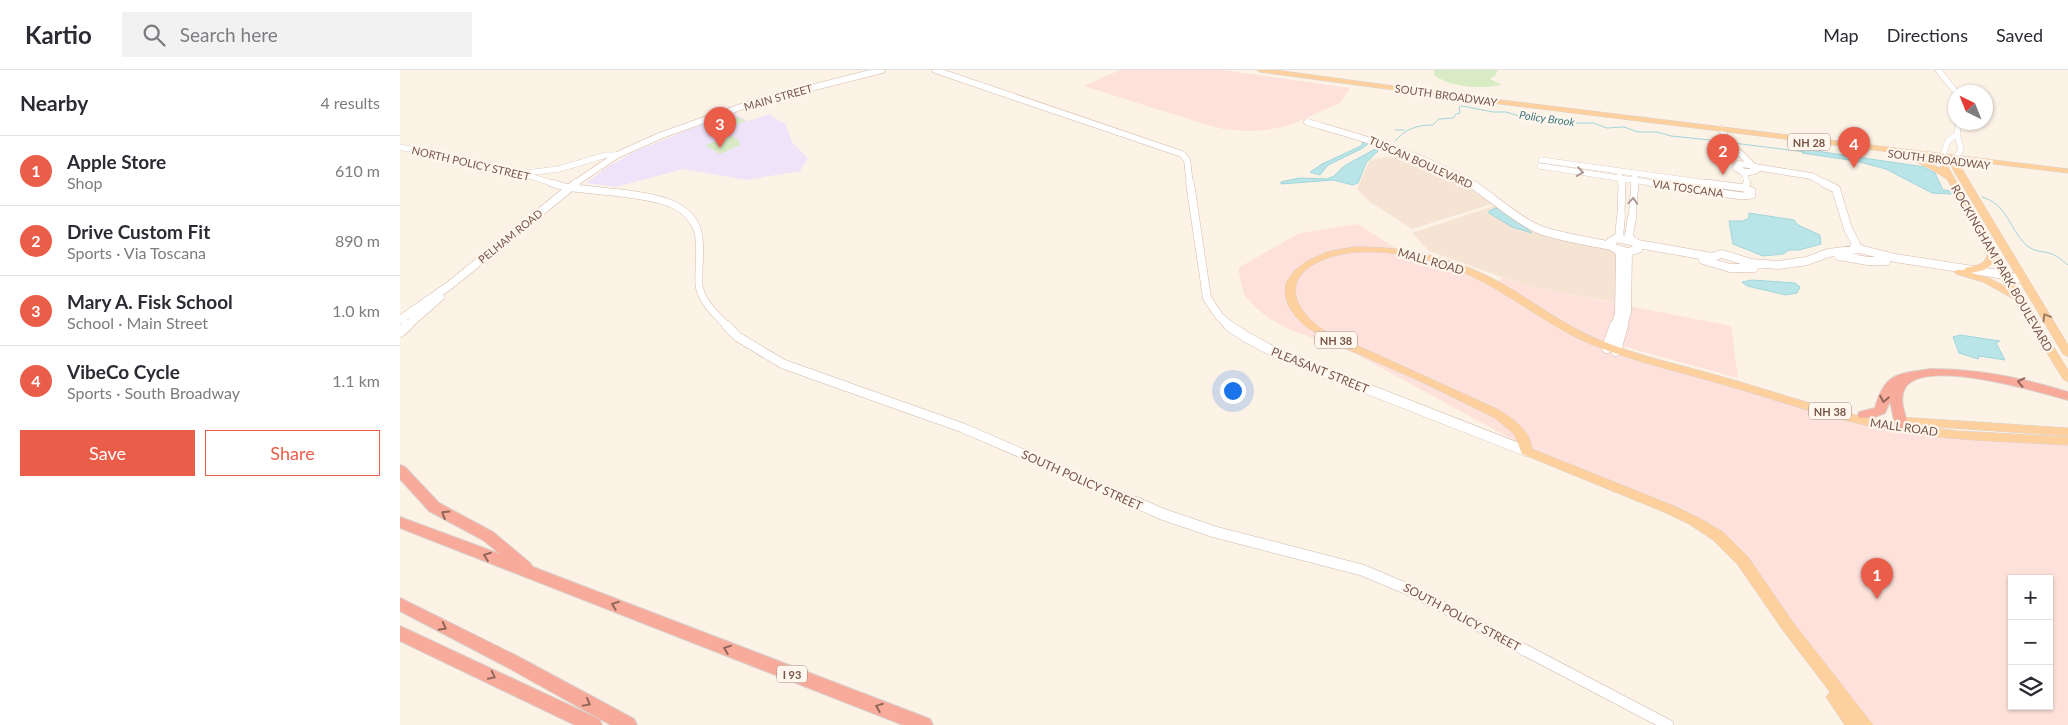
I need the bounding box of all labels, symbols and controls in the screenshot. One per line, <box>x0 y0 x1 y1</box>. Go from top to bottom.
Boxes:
search box <box>122 12 472 57</box>
text: Kartio <box>25 20 92 49</box>
icon: search <box>140 21 168 49</box>
text: Search here <box>180 23 278 46</box>
text: Map <box>1823 24 1859 46</box>
text: Directions <box>1887 24 1968 46</box>
text: Saved <box>1996 24 2043 46</box>
street label: MAIN STREET <box>742 81 814 113</box>
street label: SOUTH BROADWAY <box>1394 81 1498 109</box>
north arrow <box>1948 85 1993 130</box>
text: Nearby <box>20 90 88 115</box>
text: 4 results <box>320 93 380 112</box>
pin: 3 <box>704 107 736 148</box>
water label: Policy Brook <box>1518 108 1576 128</box>
pin: 4 <box>1838 127 1870 168</box>
street label: TUSCAN BOULEVARD <box>1367 133 1475 191</box>
pin: 2 <box>1707 134 1739 175</box>
road number: NH 28 <box>1788 134 1830 150</box>
street label: NORTH POLICY STREET <box>411 143 532 183</box>
street label: SOUTH BROADWAY <box>1887 146 1991 172</box>
text: Apple Store <box>67 150 166 173</box>
text: 1 <box>31 161 41 180</box>
text: 610 m <box>335 161 380 180</box>
one-way arrow <box>1576 166 1584 177</box>
text: Shop <box>67 173 103 192</box>
street label: VIA TOSCANA <box>1652 177 1725 199</box>
street label: ROCKINGHAM PARK BOULEVARD <box>1948 182 2056 354</box>
one-way arrow <box>1627 196 1638 204</box>
street label: PELHAM ROAD <box>475 206 545 266</box>
text: Drive Custom Fit <box>67 220 210 243</box>
text: 2 <box>31 231 41 250</box>
text: 890 m <box>335 231 380 250</box>
text: Sports · Via Toscana <box>67 243 206 262</box>
street label: MALL ROAD <box>1396 244 1466 278</box>
text: Mary A. Fisk School <box>67 290 233 313</box>
text: 3 <box>31 301 41 320</box>
text: 1.0 km <box>332 301 380 320</box>
text: School · Main Street <box>67 313 208 332</box>
one-way arrow <box>2042 314 2052 323</box>
road number: NH 38 <box>1315 332 1357 348</box>
street label: PLEASANT STREET <box>1269 344 1371 396</box>
text: VibeCo Cycle <box>67 360 180 383</box>
text: 4 <box>31 371 41 390</box>
text: 1.1 km <box>332 371 380 390</box>
one-way arrow <box>2017 377 2026 388</box>
your location <box>1220 378 1246 404</box>
text: Sports · South Broadway <box>67 383 240 402</box>
one-way arrow <box>1880 395 1890 404</box>
road number: NH 38 <box>1809 402 1851 420</box>
street label: MALL ROAD <box>1869 415 1939 439</box>
button: Save <box>20 430 195 476</box>
button: Share <box>205 430 380 476</box>
street label: SOUTH POLICY STREET <box>1019 447 1145 513</box>
one-way arrow <box>442 511 451 520</box>
one-way arrow <box>483 552 492 562</box>
pin: 1 <box>1861 558 1893 599</box>
map controls <box>2008 575 2053 710</box>
button: + <box>2008 575 2053 620</box>
street label: SOUTH POLICY STREET <box>1401 580 1523 654</box>
one-way arrow <box>611 601 620 611</box>
button: − <box>2008 620 2053 665</box>
one-way arrow <box>438 621 447 631</box>
one-way arrow <box>724 645 732 655</box>
button: layers <box>2008 665 2053 710</box>
road number: I 93 <box>777 666 807 682</box>
one-way arrow <box>486 670 495 680</box>
one-way arrow <box>582 697 591 707</box>
one-way arrow <box>875 703 884 714</box>

